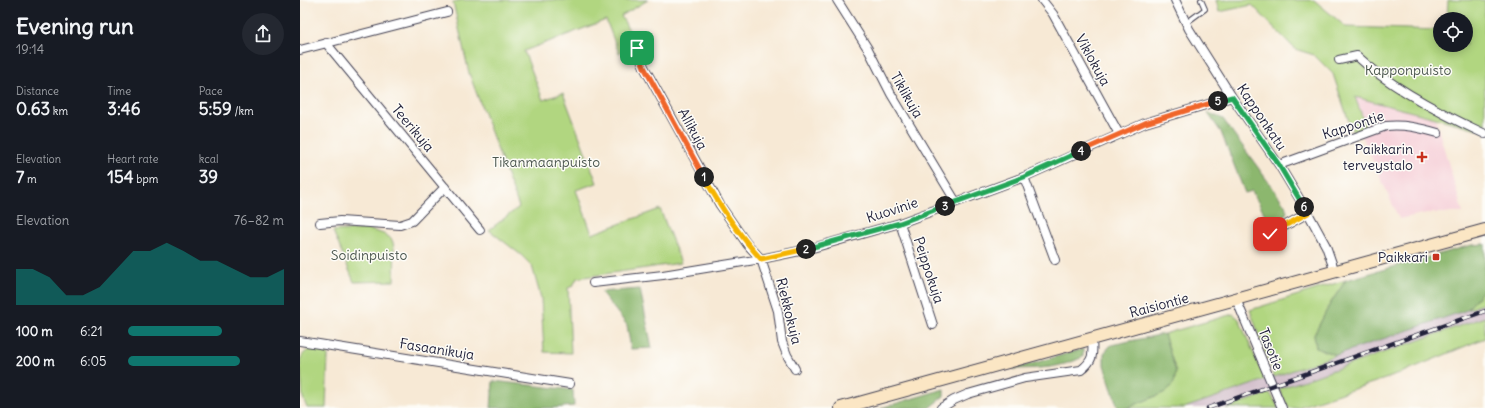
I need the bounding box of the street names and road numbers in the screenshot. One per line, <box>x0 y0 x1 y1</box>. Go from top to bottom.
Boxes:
street label: Viklokuja <box>1071 31 1115 89</box>
street label: Tiklikuja <box>887 69 927 121</box>
street label: Kapponkatu <box>1233 80 1291 154</box>
street label: Teerikuja <box>388 100 438 156</box>
street label: Allikuja <box>674 105 712 153</box>
street label: Kappontie <box>1320 107 1386 143</box>
street label: Kuovinie <box>864 193 920 227</box>
street label: Peippokuja <box>910 234 948 306</box>
street label: Riekkokuja <box>772 276 806 346</box>
street label: Raisiontie <box>1127 288 1191 322</box>
street label: Tasotie <box>1254 325 1288 373</box>
street label: Fasaanikuja <box>398 334 476 364</box>

